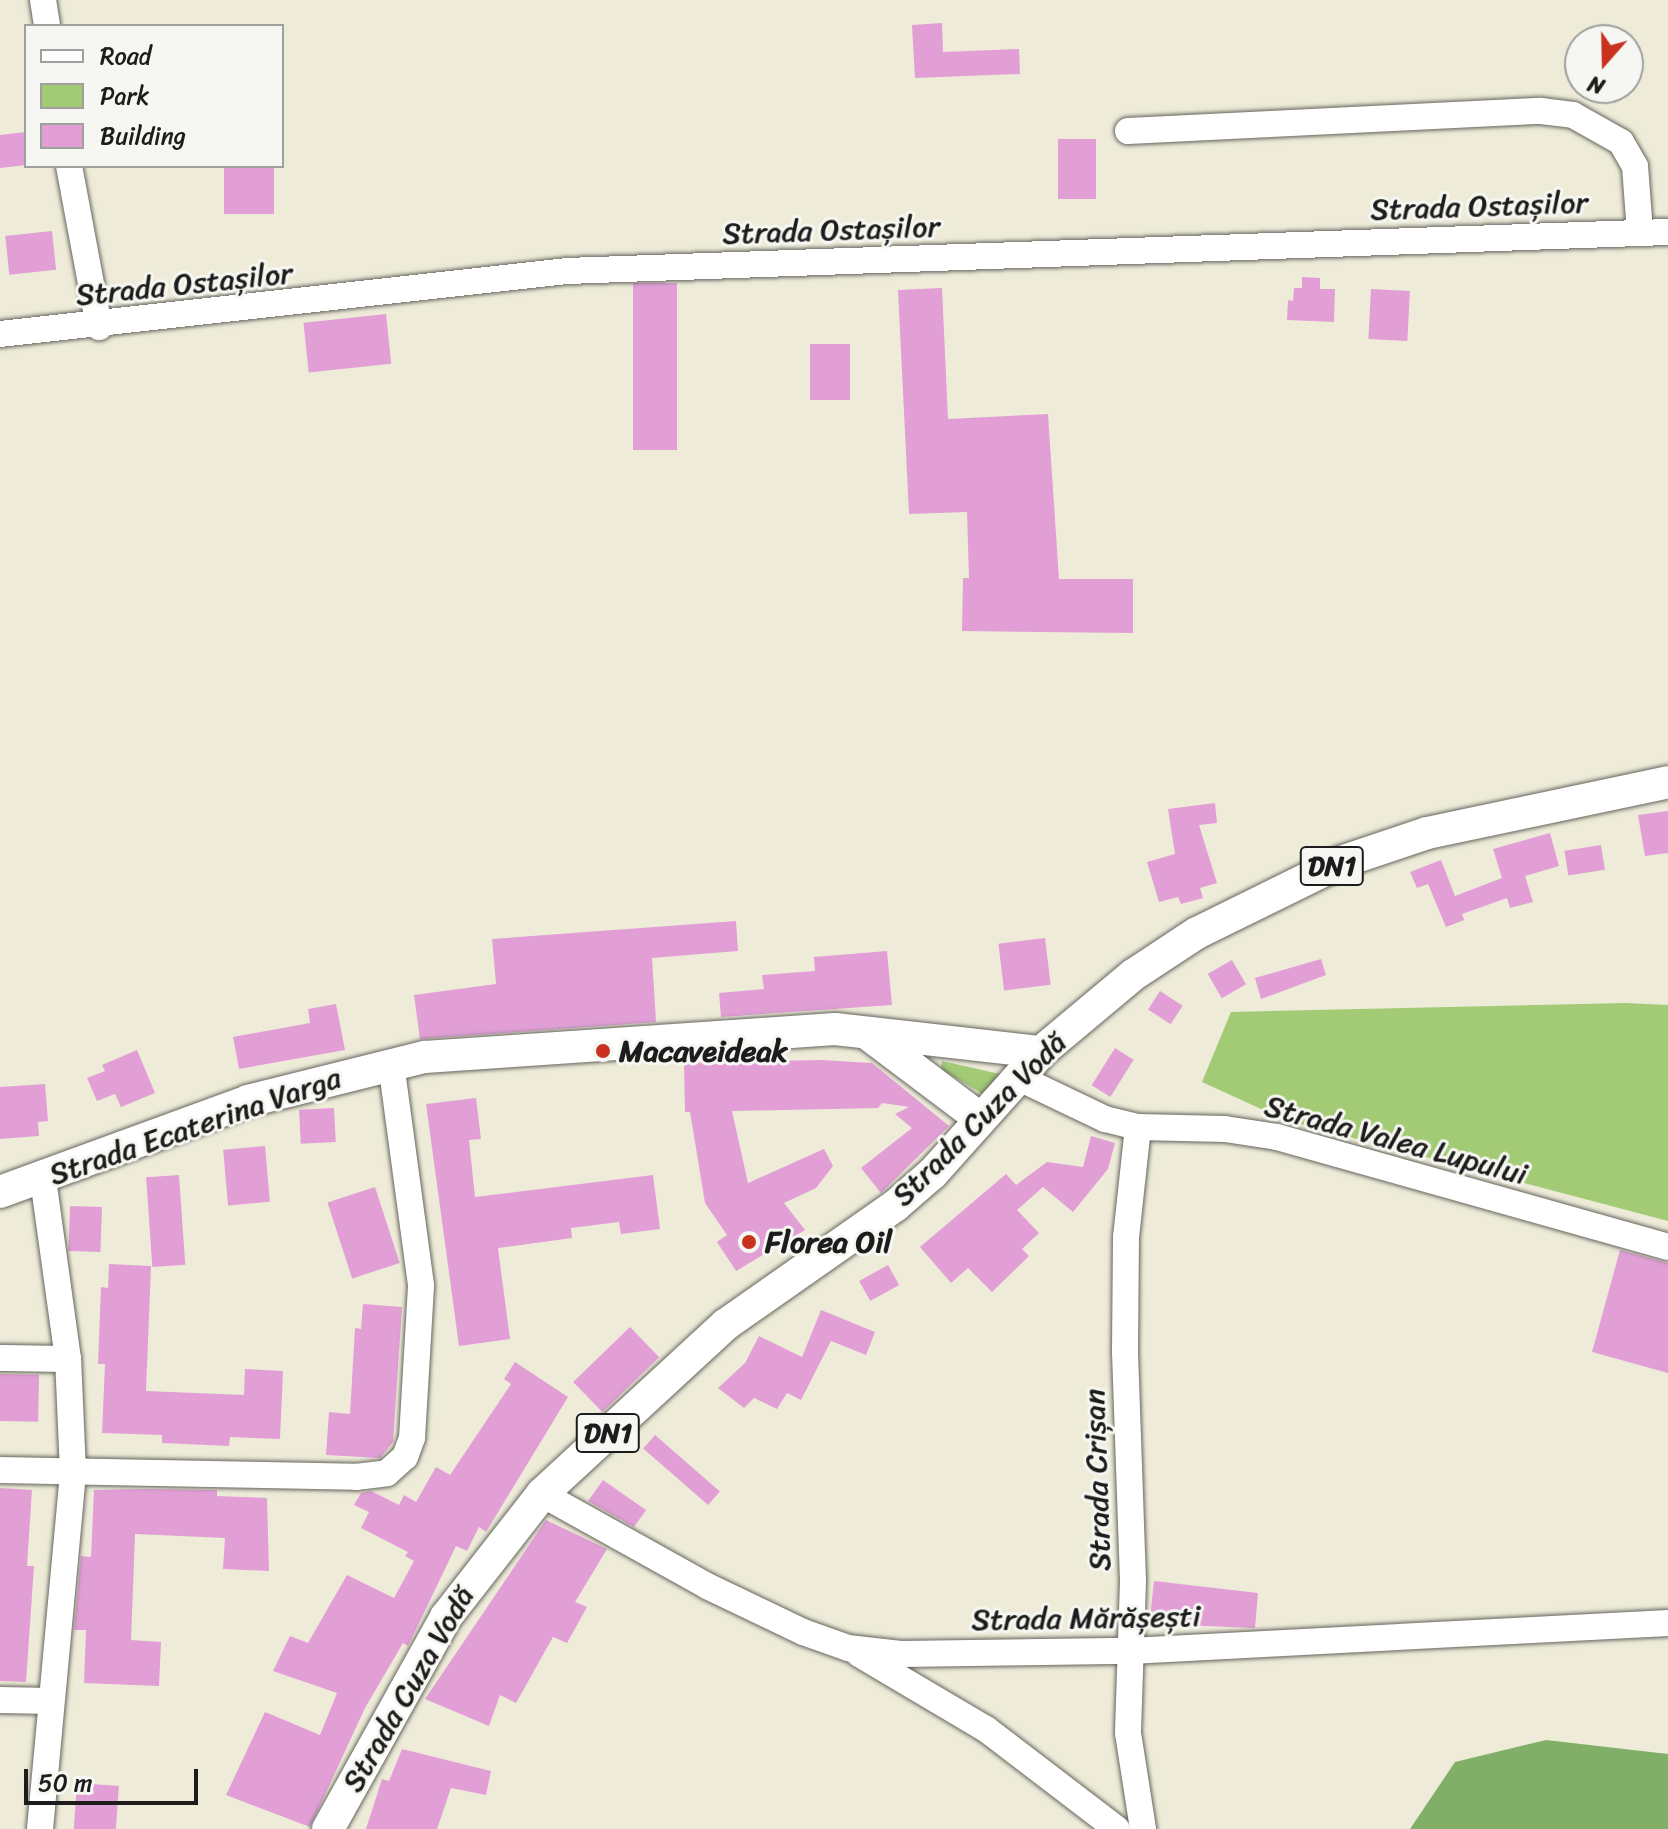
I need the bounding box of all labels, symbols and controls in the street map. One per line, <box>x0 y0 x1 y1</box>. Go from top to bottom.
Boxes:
legend <box>24 24 284 168</box>
north arrow <box>1564 24 1644 104</box>
text: Road <box>100 35 151 77</box>
text: N <box>1582 64 1610 106</box>
text: Park <box>100 75 149 117</box>
text: Building <box>100 115 186 157</box>
street label: Strada Ostașilor <box>1370 184 1588 228</box>
street label: Strada Ostașilor <box>722 208 940 252</box>
street label: Strada Ostașilor <box>74 255 294 313</box>
road number: DN1 <box>1298 842 1366 890</box>
street label: Strada Cuza Vodă <box>885 1025 1073 1213</box>
place label: Macaveideak <box>619 1033 787 1069</box>
marker: Macaveideak <box>594 1042 612 1060</box>
street label: Strada Ecaterina Varga <box>44 1059 346 1193</box>
street label: Strada Valea Lupului <box>1261 1088 1531 1192</box>
place label: Florea Oil <box>765 1224 892 1260</box>
marker: Florea Oil <box>740 1233 758 1251</box>
street label: Strada Crișan <box>1076 1388 1118 1572</box>
road number: DN1 <box>574 1409 642 1457</box>
street label: Strada Cuza Vodă <box>335 1580 481 1798</box>
street label: Strada Mărășești <box>971 1598 1201 1638</box>
scale bar <box>28 1753 202 1803</box>
text: 50 m <box>38 1762 93 1804</box>

